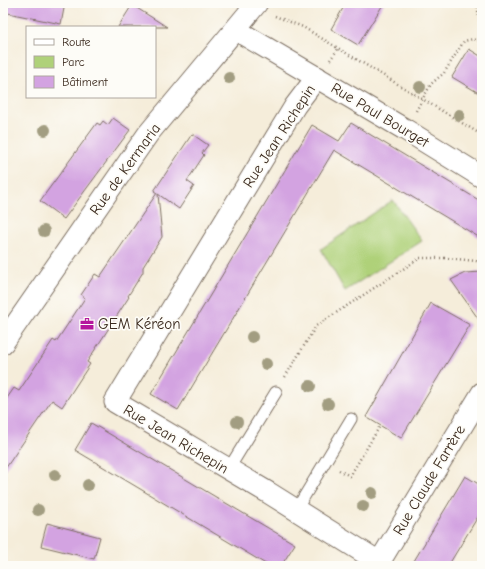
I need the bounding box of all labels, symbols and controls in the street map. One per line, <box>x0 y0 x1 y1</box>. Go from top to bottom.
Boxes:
legend <box>26 26 156 98</box>
text: Route <box>62 35 91 49</box>
text: Parc <box>62 55 85 69</box>
text: Bâtiment <box>62 75 108 89</box>
street label: Rue Paul Bourget <box>328 79 433 152</box>
street label: Rue Jean Richepin <box>239 81 319 191</box>
street label: Rue de Kermaria <box>86 120 164 218</box>
place label: GEM Kéréon <box>98 315 181 333</box>
office icon: GEM Kéréon <box>79 316 95 332</box>
street label: Rue Jean Richepin <box>120 401 232 477</box>
street label: Rue Claude Farrère <box>389 421 469 538</box>

